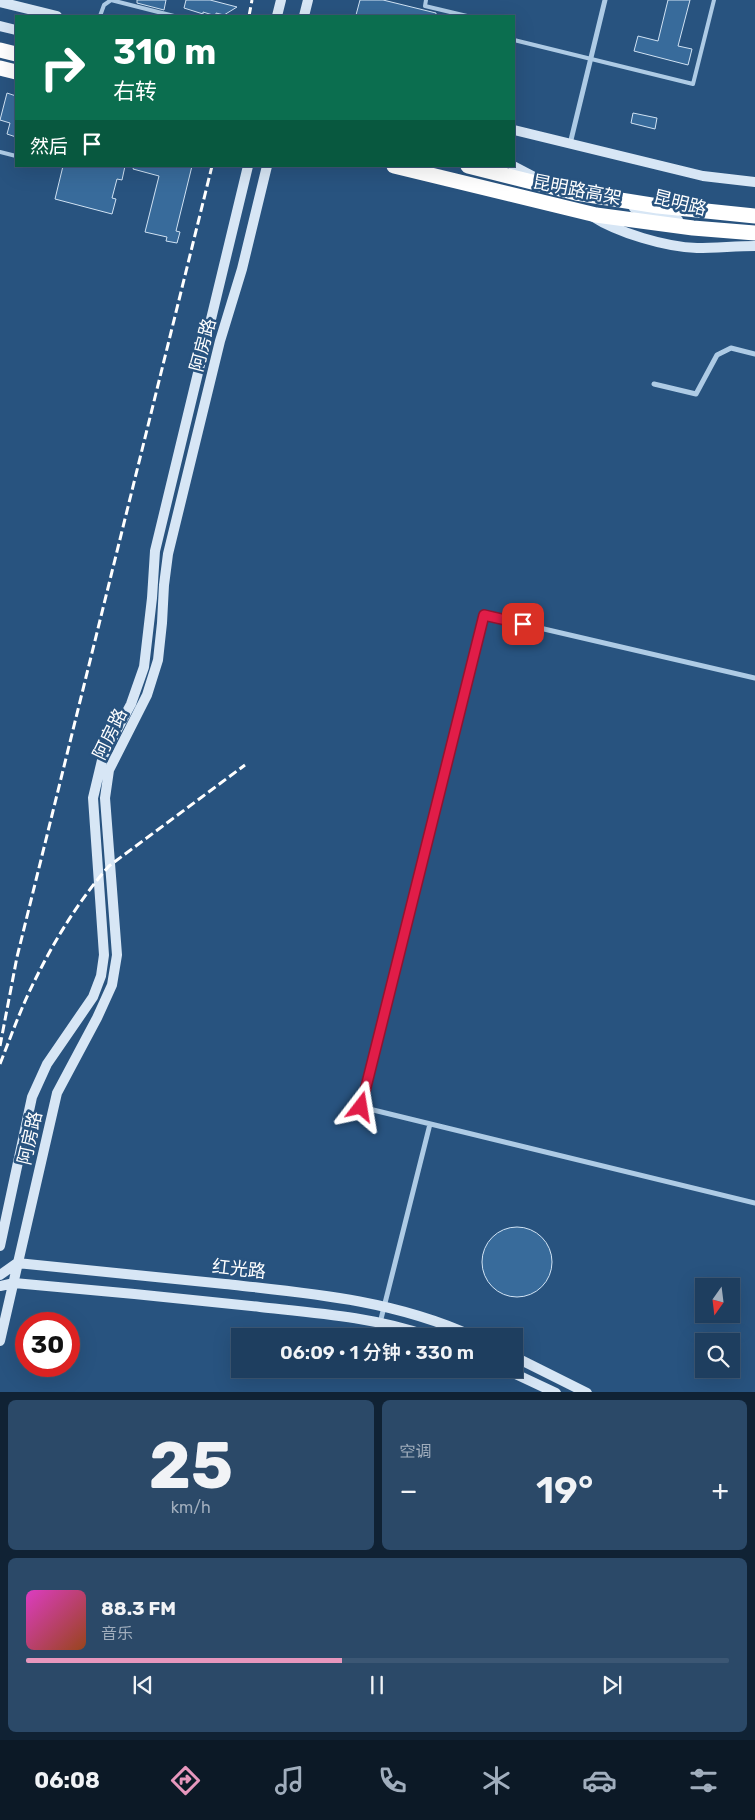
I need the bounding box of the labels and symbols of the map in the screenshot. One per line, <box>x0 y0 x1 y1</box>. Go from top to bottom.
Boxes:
street label: 昆明路高架 <box>531 171 623 209</box>
street label: 昆明路 <box>651 186 709 220</box>
street label: 阿房路 <box>185 316 221 374</box>
pin <box>502 603 544 645</box>
street label: 阿房路 <box>88 705 132 763</box>
position arrow <box>334 1080 386 1132</box>
street label: 阿房路 <box>13 1109 47 1167</box>
street label: 红光路 <box>211 1255 267 1283</box>
north arrow <box>695 1278 740 1322</box>
speed limit sign: 30 <box>15 1312 80 1377</box>

